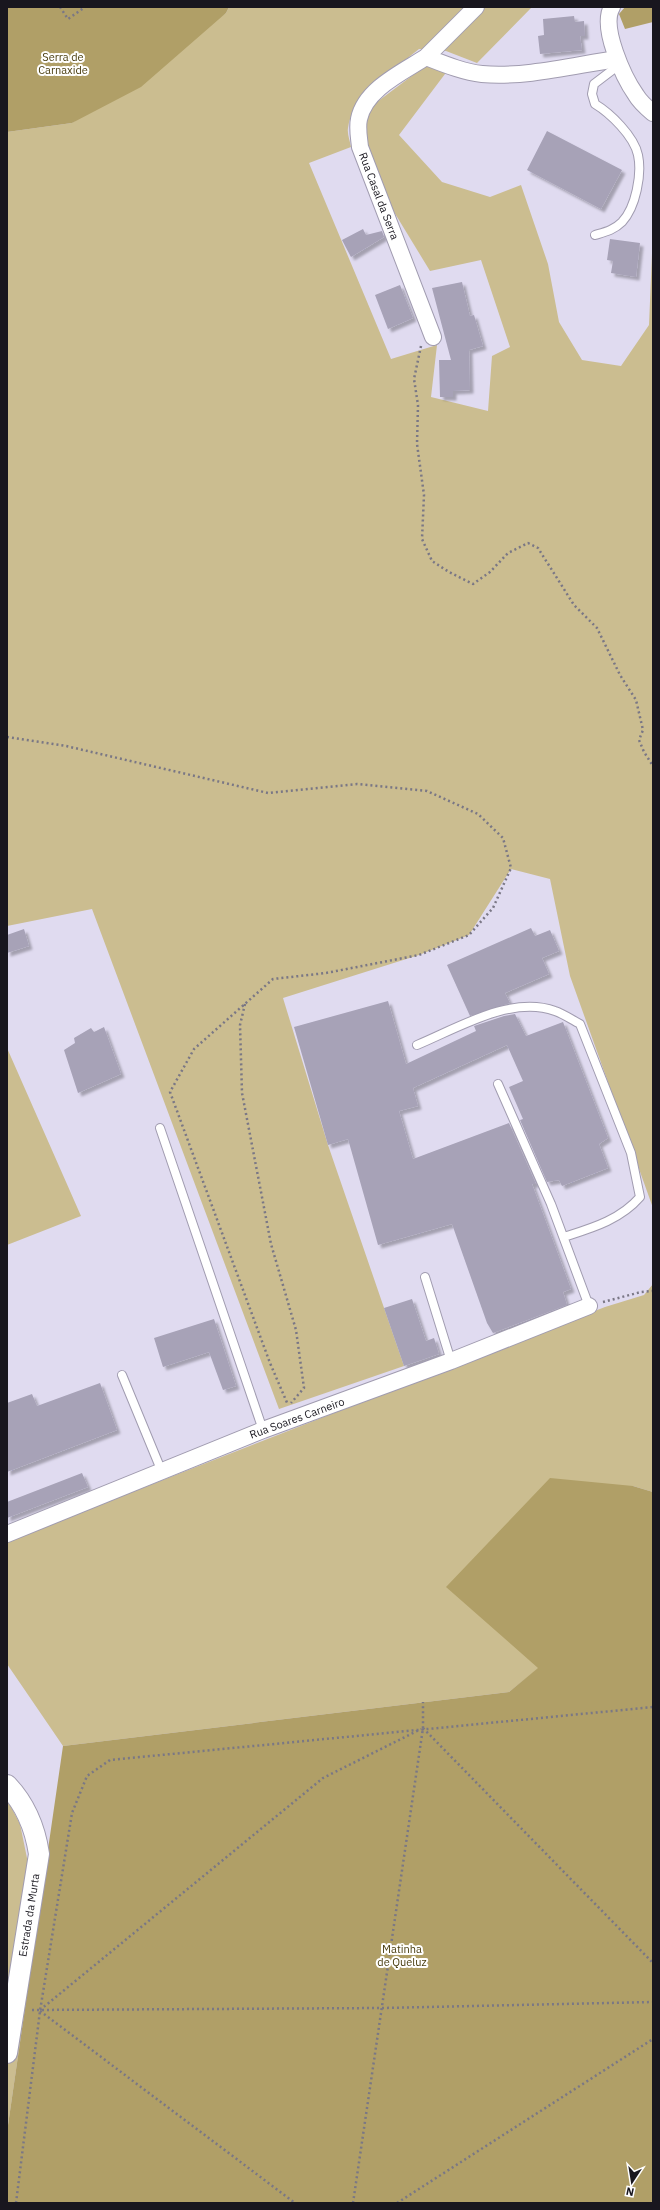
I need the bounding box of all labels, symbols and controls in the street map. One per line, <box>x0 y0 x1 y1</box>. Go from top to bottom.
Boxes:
park label: Serra de Carnaxide <box>38 50 88 77</box>
street label: Rua Casal da Serra <box>356 150 402 242</box>
street label: Rua Soares Carneiro <box>248 1394 346 1442</box>
street label: Estrada da Murta <box>16 1872 43 1958</box>
park label: Matinha de Queluz <box>377 1942 427 1969</box>
north arrow <box>612 2162 652 2202</box>
text: N <box>625 2184 635 2199</box>

